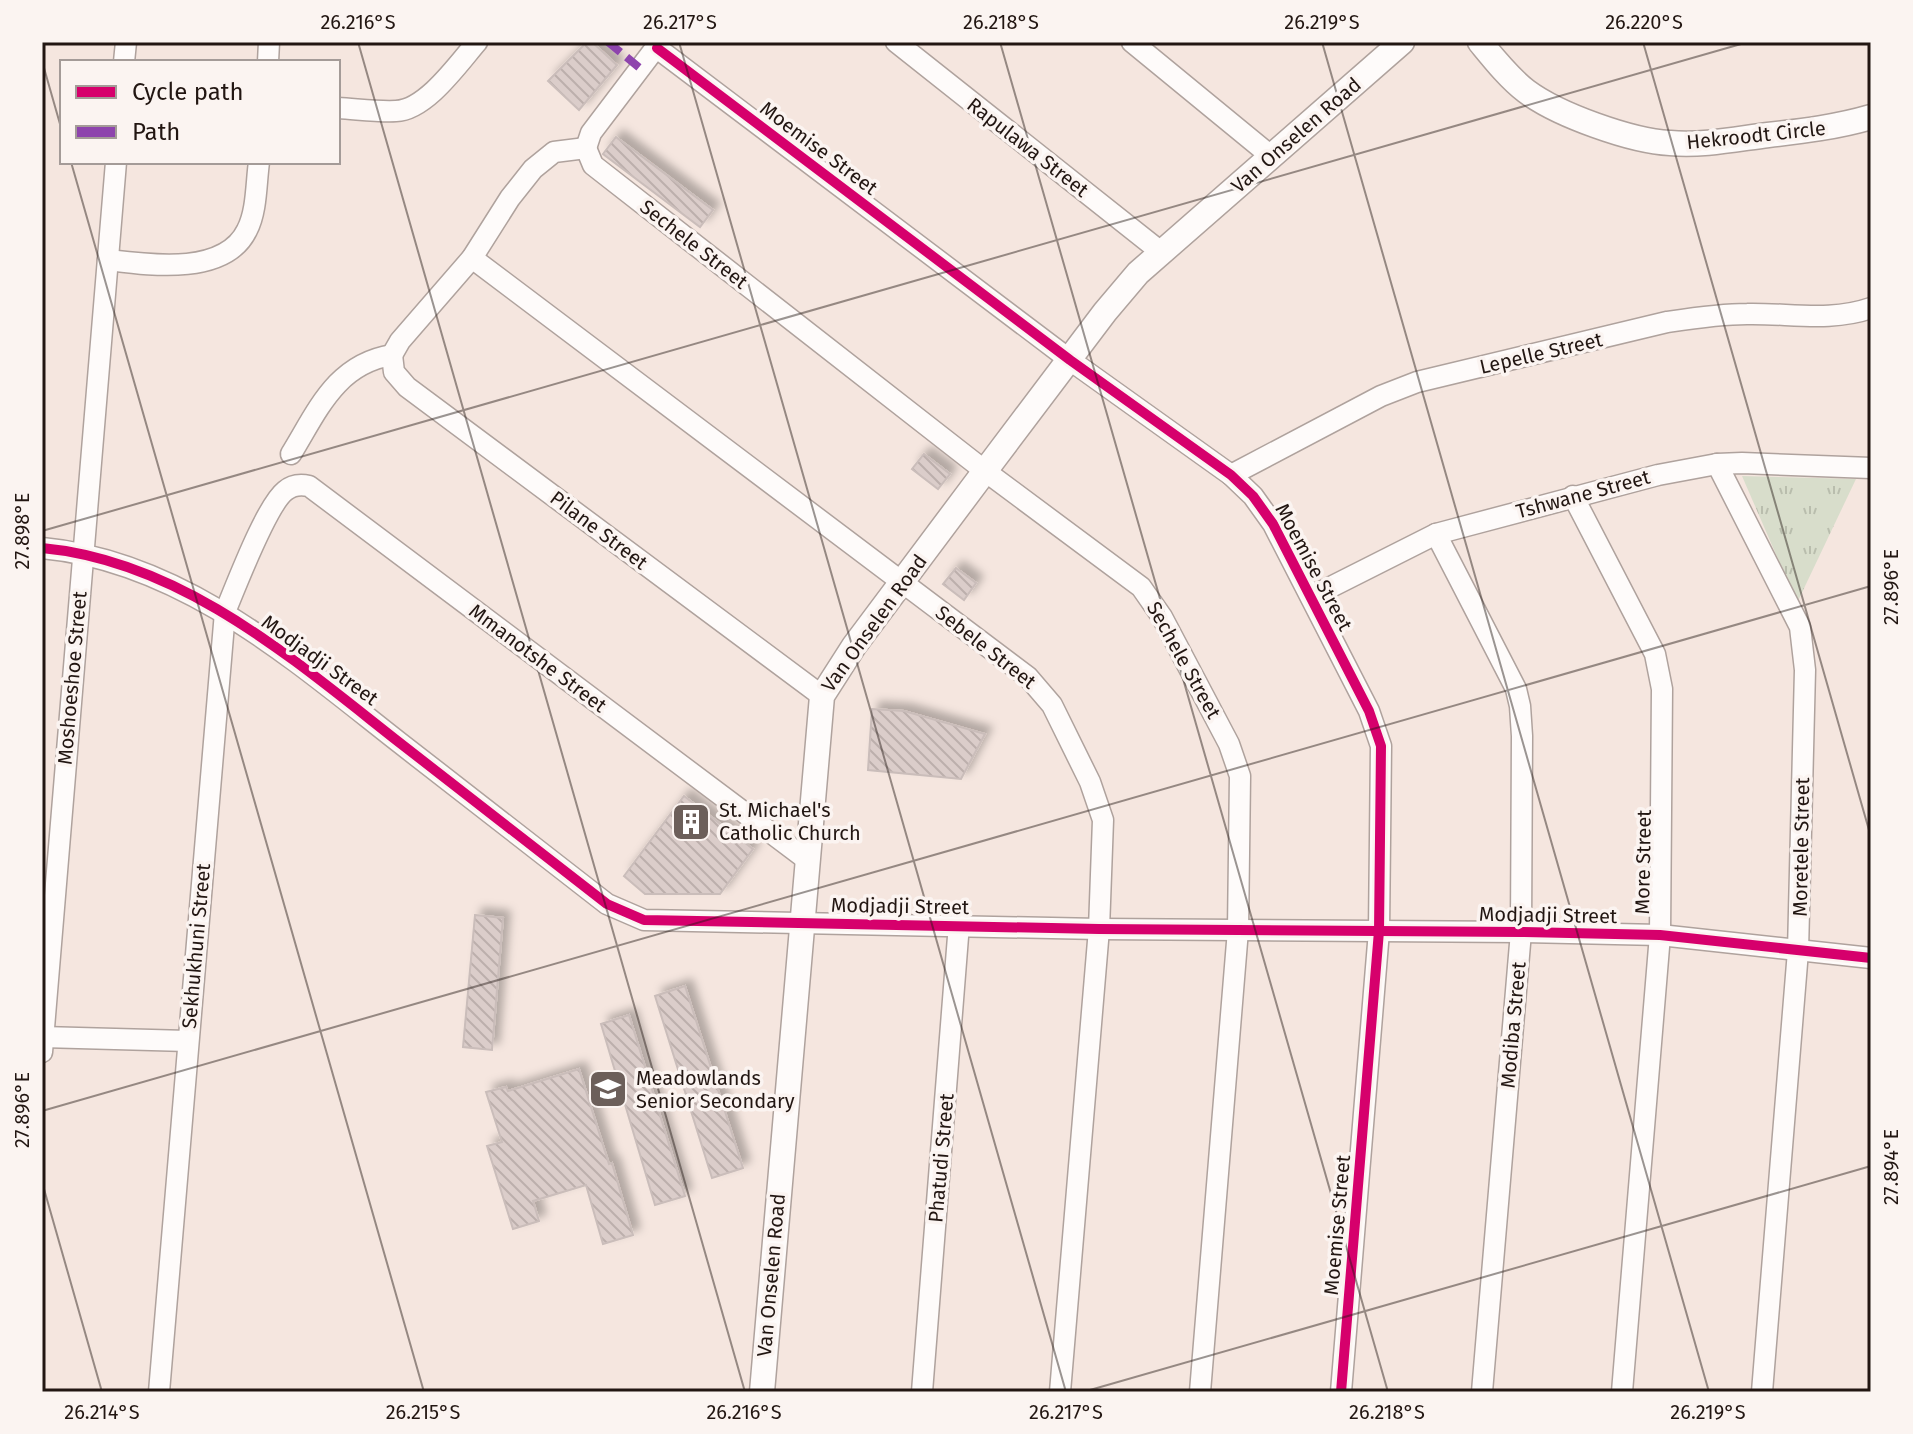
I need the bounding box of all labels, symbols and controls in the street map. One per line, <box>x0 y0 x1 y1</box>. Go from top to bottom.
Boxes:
text: 26.216°S <box>320 10 396 34</box>
text: 26.217°S <box>643 10 717 34</box>
text: 26.218°S <box>963 10 1039 34</box>
text: 26.219°S <box>1284 10 1360 34</box>
text: 26.220°S <box>1605 10 1683 34</box>
legend <box>60 60 340 164</box>
street label: Van Onselen Road <box>1226 72 1366 198</box>
text: Cycle path <box>132 78 244 106</box>
street label: Rapulawa Street <box>963 92 1094 202</box>
street label: Moemise Street <box>756 96 883 200</box>
street label: Hekroodt Circle <box>1685 116 1827 154</box>
text: Path <box>132 118 180 146</box>
street label: Sechele Street <box>635 194 753 294</box>
street label: Lepelle Street <box>1477 327 1605 379</box>
street label: Tshwane Street <box>1513 464 1653 523</box>
street label: Pilane Street <box>545 485 653 575</box>
text: 27.898°E <box>10 493 34 569</box>
street label: Moemise Street <box>1270 499 1358 635</box>
text: 27.896°E <box>1879 549 1903 625</box>
street label: Van Onselen Road <box>816 550 932 696</box>
street label: Moshoeshoe Street <box>52 589 92 766</box>
street label: Sechele Street <box>1142 597 1226 723</box>
street label: Mmanotshe Street <box>465 599 612 718</box>
street label: Sebele Street <box>931 600 1042 694</box>
street label: Modjadji Street <box>257 610 384 711</box>
street label: Moretele Street <box>1788 776 1814 917</box>
place label: St. Michael's Catholic Church <box>719 798 861 845</box>
building icon: St. Michael's Catholic Church <box>670 801 712 843</box>
street label: More Street <box>1630 809 1656 915</box>
street label: Sekhukhuni Street <box>177 862 215 1030</box>
street label: Modjadji Street <box>831 893 970 919</box>
street label: Modjadji Street <box>1479 902 1618 928</box>
street label: Modiba Street <box>1496 960 1531 1089</box>
place label: Meadowlands Senior Secondary <box>636 1066 795 1113</box>
school or university icon: Meadowlands Senior Secondary <box>587 1068 629 1110</box>
text: 27.896°E <box>10 1072 34 1148</box>
street label: Phatudi Street <box>923 1092 959 1224</box>
text: 27.894°E <box>1879 1129 1903 1205</box>
street label: Moemise Street <box>1319 1153 1355 1296</box>
street label: Van Onselen Road <box>752 1192 790 1358</box>
text: 26.214°S <box>64 1400 140 1424</box>
text: 26.215°S <box>386 1400 460 1424</box>
text: 26.216°S <box>706 1400 782 1424</box>
text: 26.217°S <box>1029 1400 1103 1424</box>
text: 26.218°S <box>1349 1400 1425 1424</box>
text: 26.219°S <box>1670 1400 1746 1424</box>

